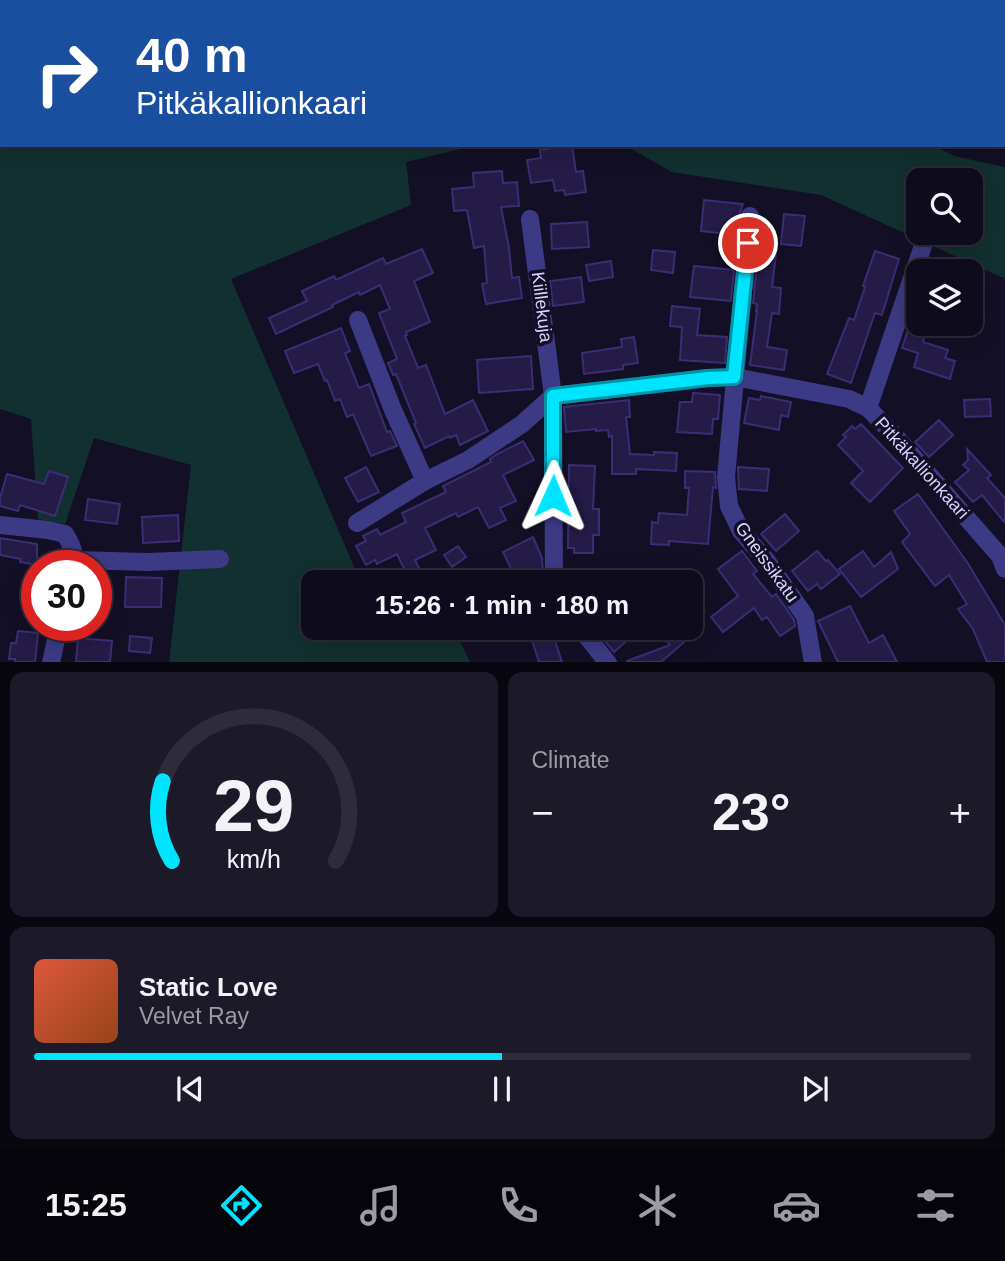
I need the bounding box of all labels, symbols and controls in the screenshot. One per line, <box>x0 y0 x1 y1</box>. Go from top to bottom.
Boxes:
icon: right <box>21 28 112 119</box>
text: 40 m <box>136 28 248 82</box>
text: Pitkäkallionkaari <box>136 85 367 121</box>
map controls <box>906 168 983 336</box>
button: search <box>906 168 983 245</box>
pin <box>718 213 778 273</box>
icon: arrive <box>729 224 767 262</box>
button: layers <box>906 259 983 336</box>
street label: Kiillekuja <box>528 271 556 344</box>
street label: Pitkäkallionkaari <box>871 413 973 523</box>
position arrow <box>516 459 590 533</box>
street label: Gneissikatu <box>731 518 803 606</box>
speed limit sign: 30 <box>21 550 112 641</box>
text: 15:26 · 1 min · 180 m <box>375 590 629 620</box>
text: Climate <box>532 747 609 773</box>
text: 29 <box>213 765 294 846</box>
text: 23° <box>712 783 791 841</box>
text: − <box>532 792 554 834</box>
text: + <box>949 792 971 834</box>
text: km/h <box>227 844 281 872</box>
text: Static Love <box>139 972 278 1002</box>
text: Velvet Ray <box>139 1003 249 1029</box>
icon: previous <box>171 1070 209 1108</box>
icon: pause <box>483 1070 521 1108</box>
icon: next <box>796 1070 834 1108</box>
icon: directions <box>217 1181 266 1230</box>
icon: music <box>356 1181 405 1230</box>
icon: phone <box>494 1181 543 1230</box>
icon: climate <box>633 1181 682 1230</box>
icon: car <box>772 1181 821 1230</box>
icon: filters <box>911 1181 960 1230</box>
text: 15:25 <box>45 1187 127 1223</box>

